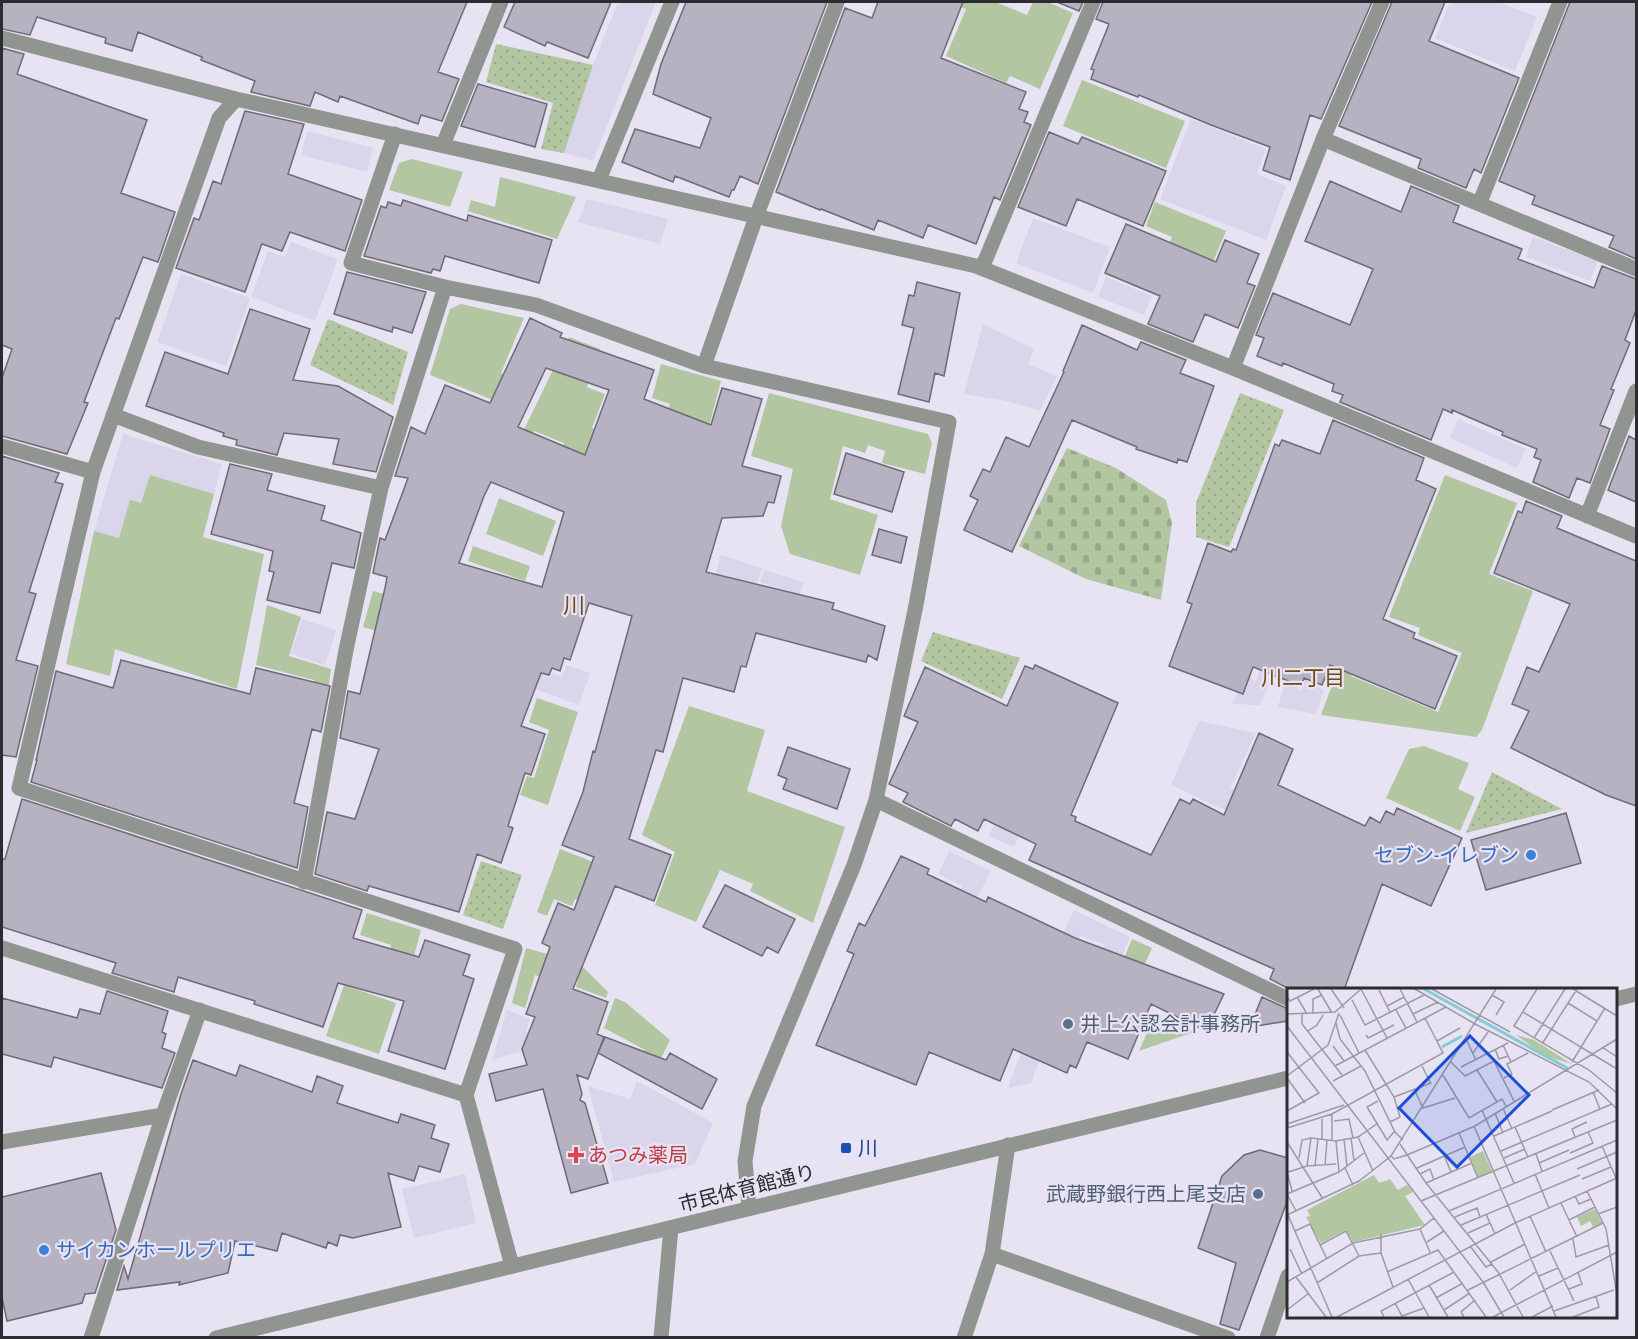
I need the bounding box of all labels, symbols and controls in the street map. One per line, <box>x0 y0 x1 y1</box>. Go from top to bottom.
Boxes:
district label: 川 <box>563 593 585 618</box>
district label: 川二丁目 <box>1261 666 1345 690</box>
place label: セブン-イレブン <box>1374 843 1519 867</box>
marker: セブン-イレブン <box>1524 848 1538 862</box>
inset map <box>1287 988 1617 1318</box>
place label: 井上公認会計事務所 <box>1080 1012 1260 1036</box>
marker: 井上公認会計事務所 <box>1061 1017 1075 1031</box>
place label: 川 <box>858 1136 878 1160</box>
marker: 川 <box>839 1141 853 1155</box>
place label: あつみ薬局 <box>588 1143 688 1167</box>
marker: あつみ薬局 <box>569 1148 583 1162</box>
street label: 市民体育館通り <box>676 1159 818 1217</box>
place label: 武蔵野銀行西上尾支店 <box>1046 1182 1246 1206</box>
marker: 武蔵野銀行西上尾支店 <box>1251 1187 1265 1201</box>
place label: サイカンホールプリエ <box>56 1238 256 1262</box>
marker: サイカンホールプリエ <box>37 1243 51 1257</box>

